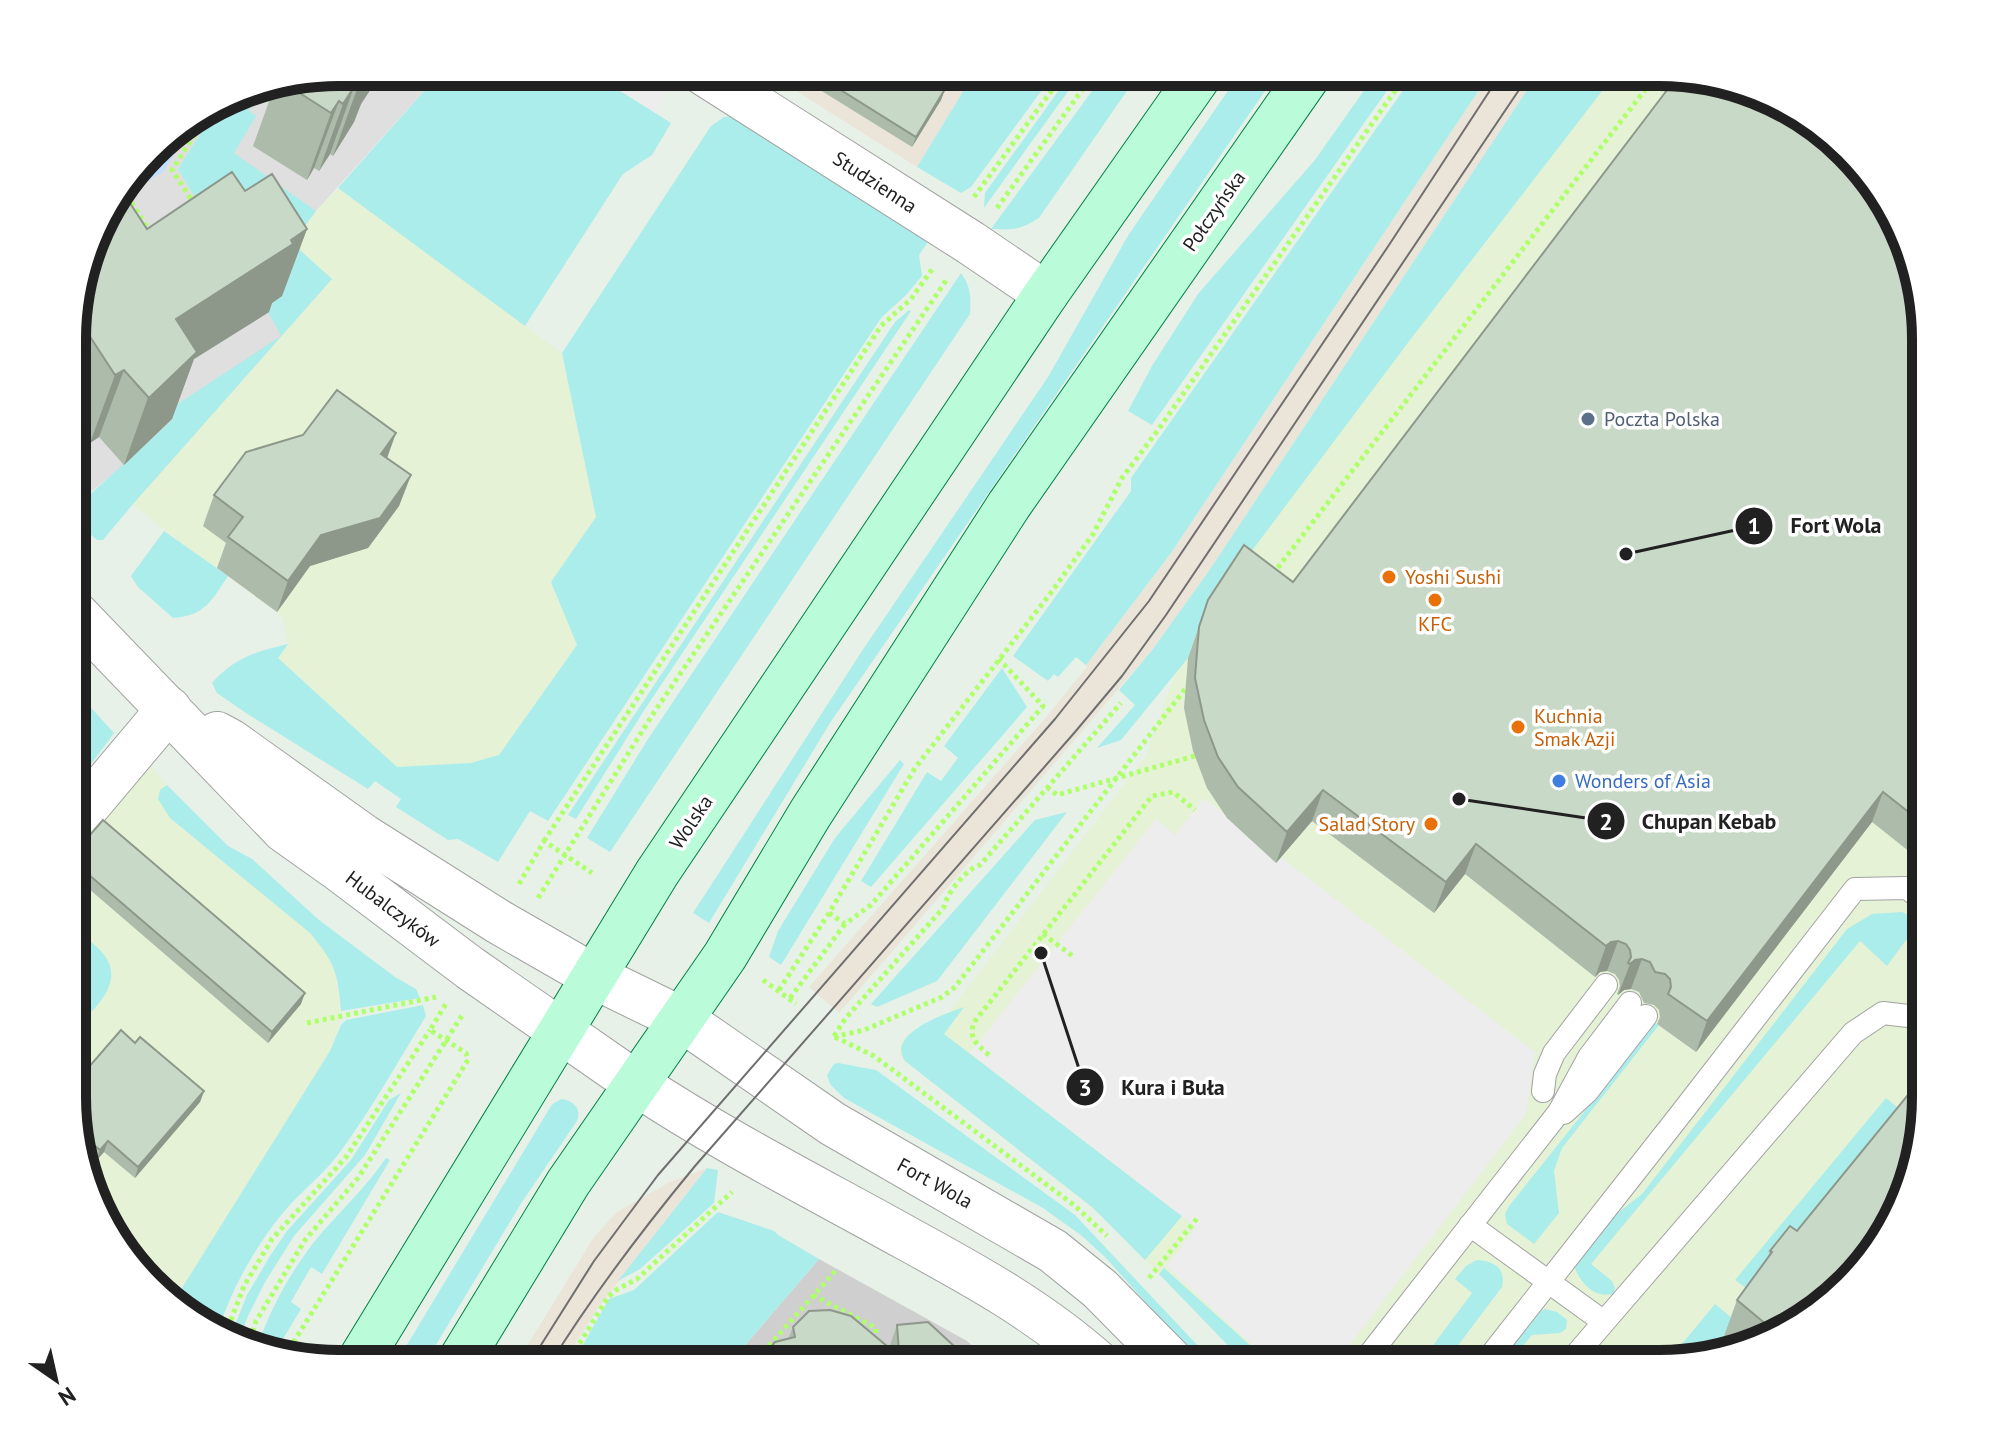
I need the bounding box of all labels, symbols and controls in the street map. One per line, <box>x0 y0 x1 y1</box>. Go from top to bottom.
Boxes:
street label: Studzienna <box>828 145 922 219</box>
street label: Połczyńska <box>1177 166 1251 256</box>
place label: Poczta Polska <box>1604 406 1720 432</box>
marker: Poczta Polska <box>1579 410 1597 428</box>
callout: Fort Wola <box>1734 503 1898 549</box>
text: 1 <box>1747 510 1761 541</box>
text: Fort Wola <box>1790 511 1882 539</box>
place label: Yoshi Sushi <box>1405 564 1501 590</box>
marker: Yoshi Sushi <box>1380 568 1398 586</box>
marker: KFC <box>1426 591 1444 609</box>
place label: KFC <box>1418 611 1452 637</box>
place label: Kuchnia Smak Azji <box>1534 703 1615 752</box>
marker: Kuchnia Smak Azji <box>1509 718 1527 736</box>
place label: Wonders of Asia <box>1575 768 1711 794</box>
marker: Wonders of Asia <box>1550 772 1568 790</box>
street label: Wolska <box>663 790 719 854</box>
callout: Chupan Kebab <box>1586 798 1792 844</box>
text: 2 <box>1599 806 1613 837</box>
text: Chupan Kebab <box>1642 807 1777 835</box>
place label: Salad Story <box>1319 811 1416 837</box>
marker: Salad Story <box>1422 815 1440 833</box>
street label: Hubalczyków <box>340 865 446 953</box>
callout: Kura i Buła <box>1065 1064 1240 1110</box>
text: 3 <box>1078 1072 1092 1103</box>
text: Kura i Buła <box>1121 1073 1225 1101</box>
street label: Fort Wola <box>893 1152 977 1214</box>
north arrow <box>16 1340 96 1420</box>
text: N <box>53 1381 81 1412</box>

